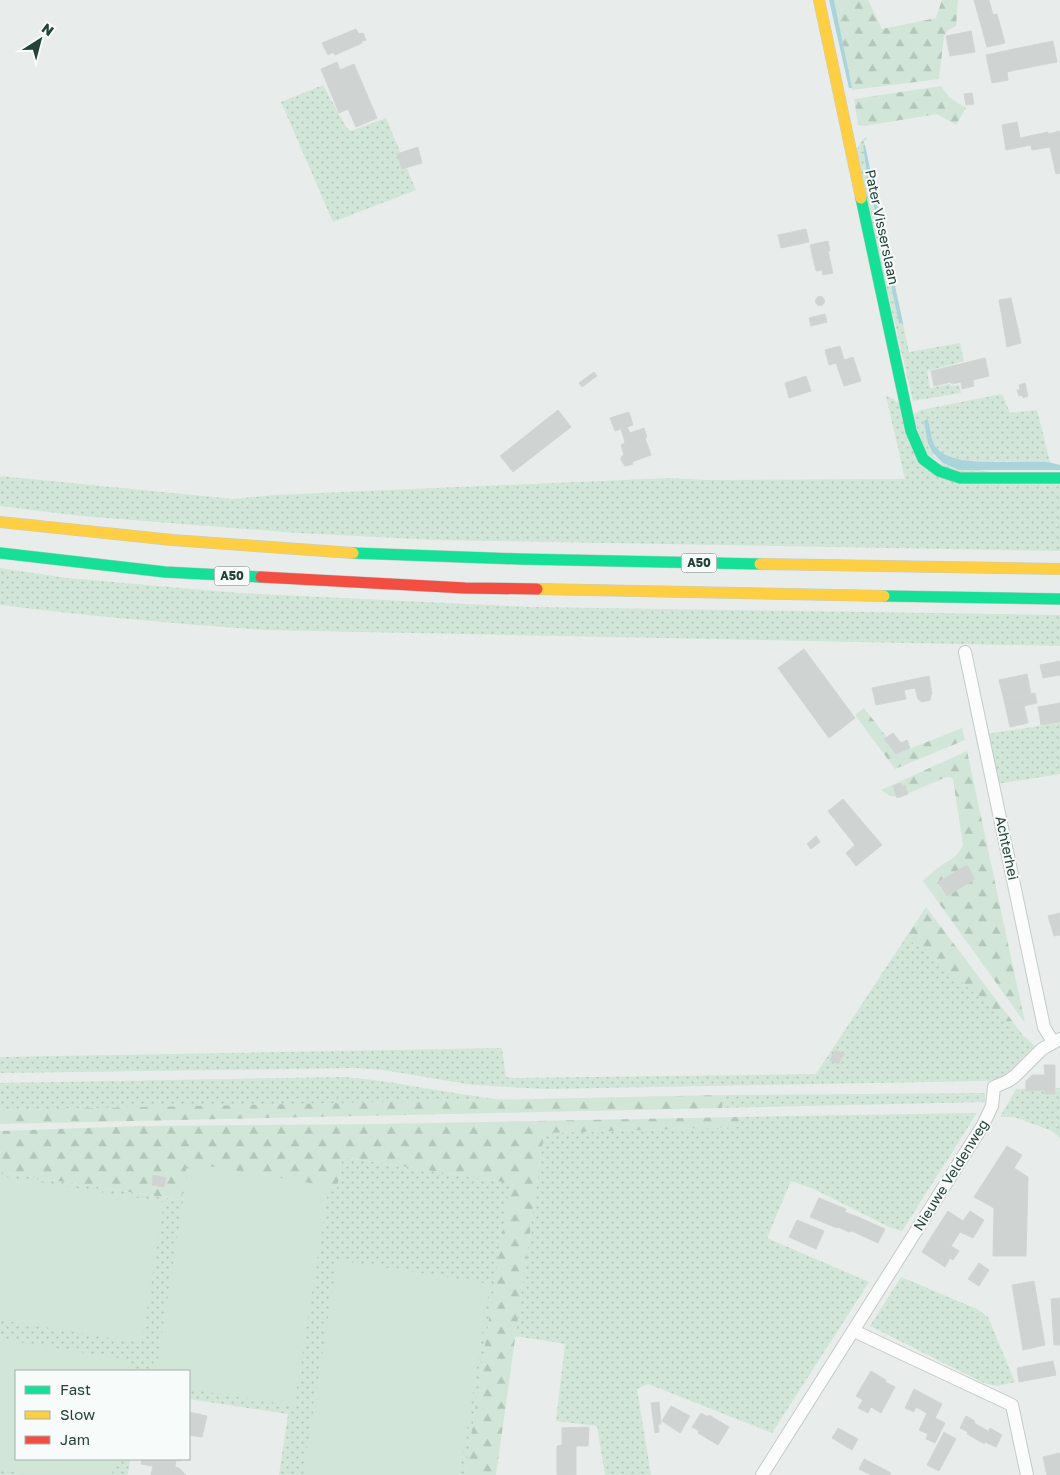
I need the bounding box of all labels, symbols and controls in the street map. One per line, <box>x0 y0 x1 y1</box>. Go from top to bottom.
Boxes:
north arrow <box>15 15 65 65</box>
text: N <box>39 19 57 39</box>
street label: Pater Visserslaan <box>862 168 903 286</box>
road number: A50 <box>682 554 716 572</box>
road number: A50 <box>214 566 250 586</box>
street label: Achterhei <box>992 814 1023 881</box>
street label: Nieuwe Veldenweg <box>909 1116 992 1233</box>
legend <box>15 1370 190 1460</box>
text: Fast <box>60 1380 91 1398</box>
text: Slow <box>60 1405 95 1423</box>
text: Jam <box>60 1430 90 1448</box>

